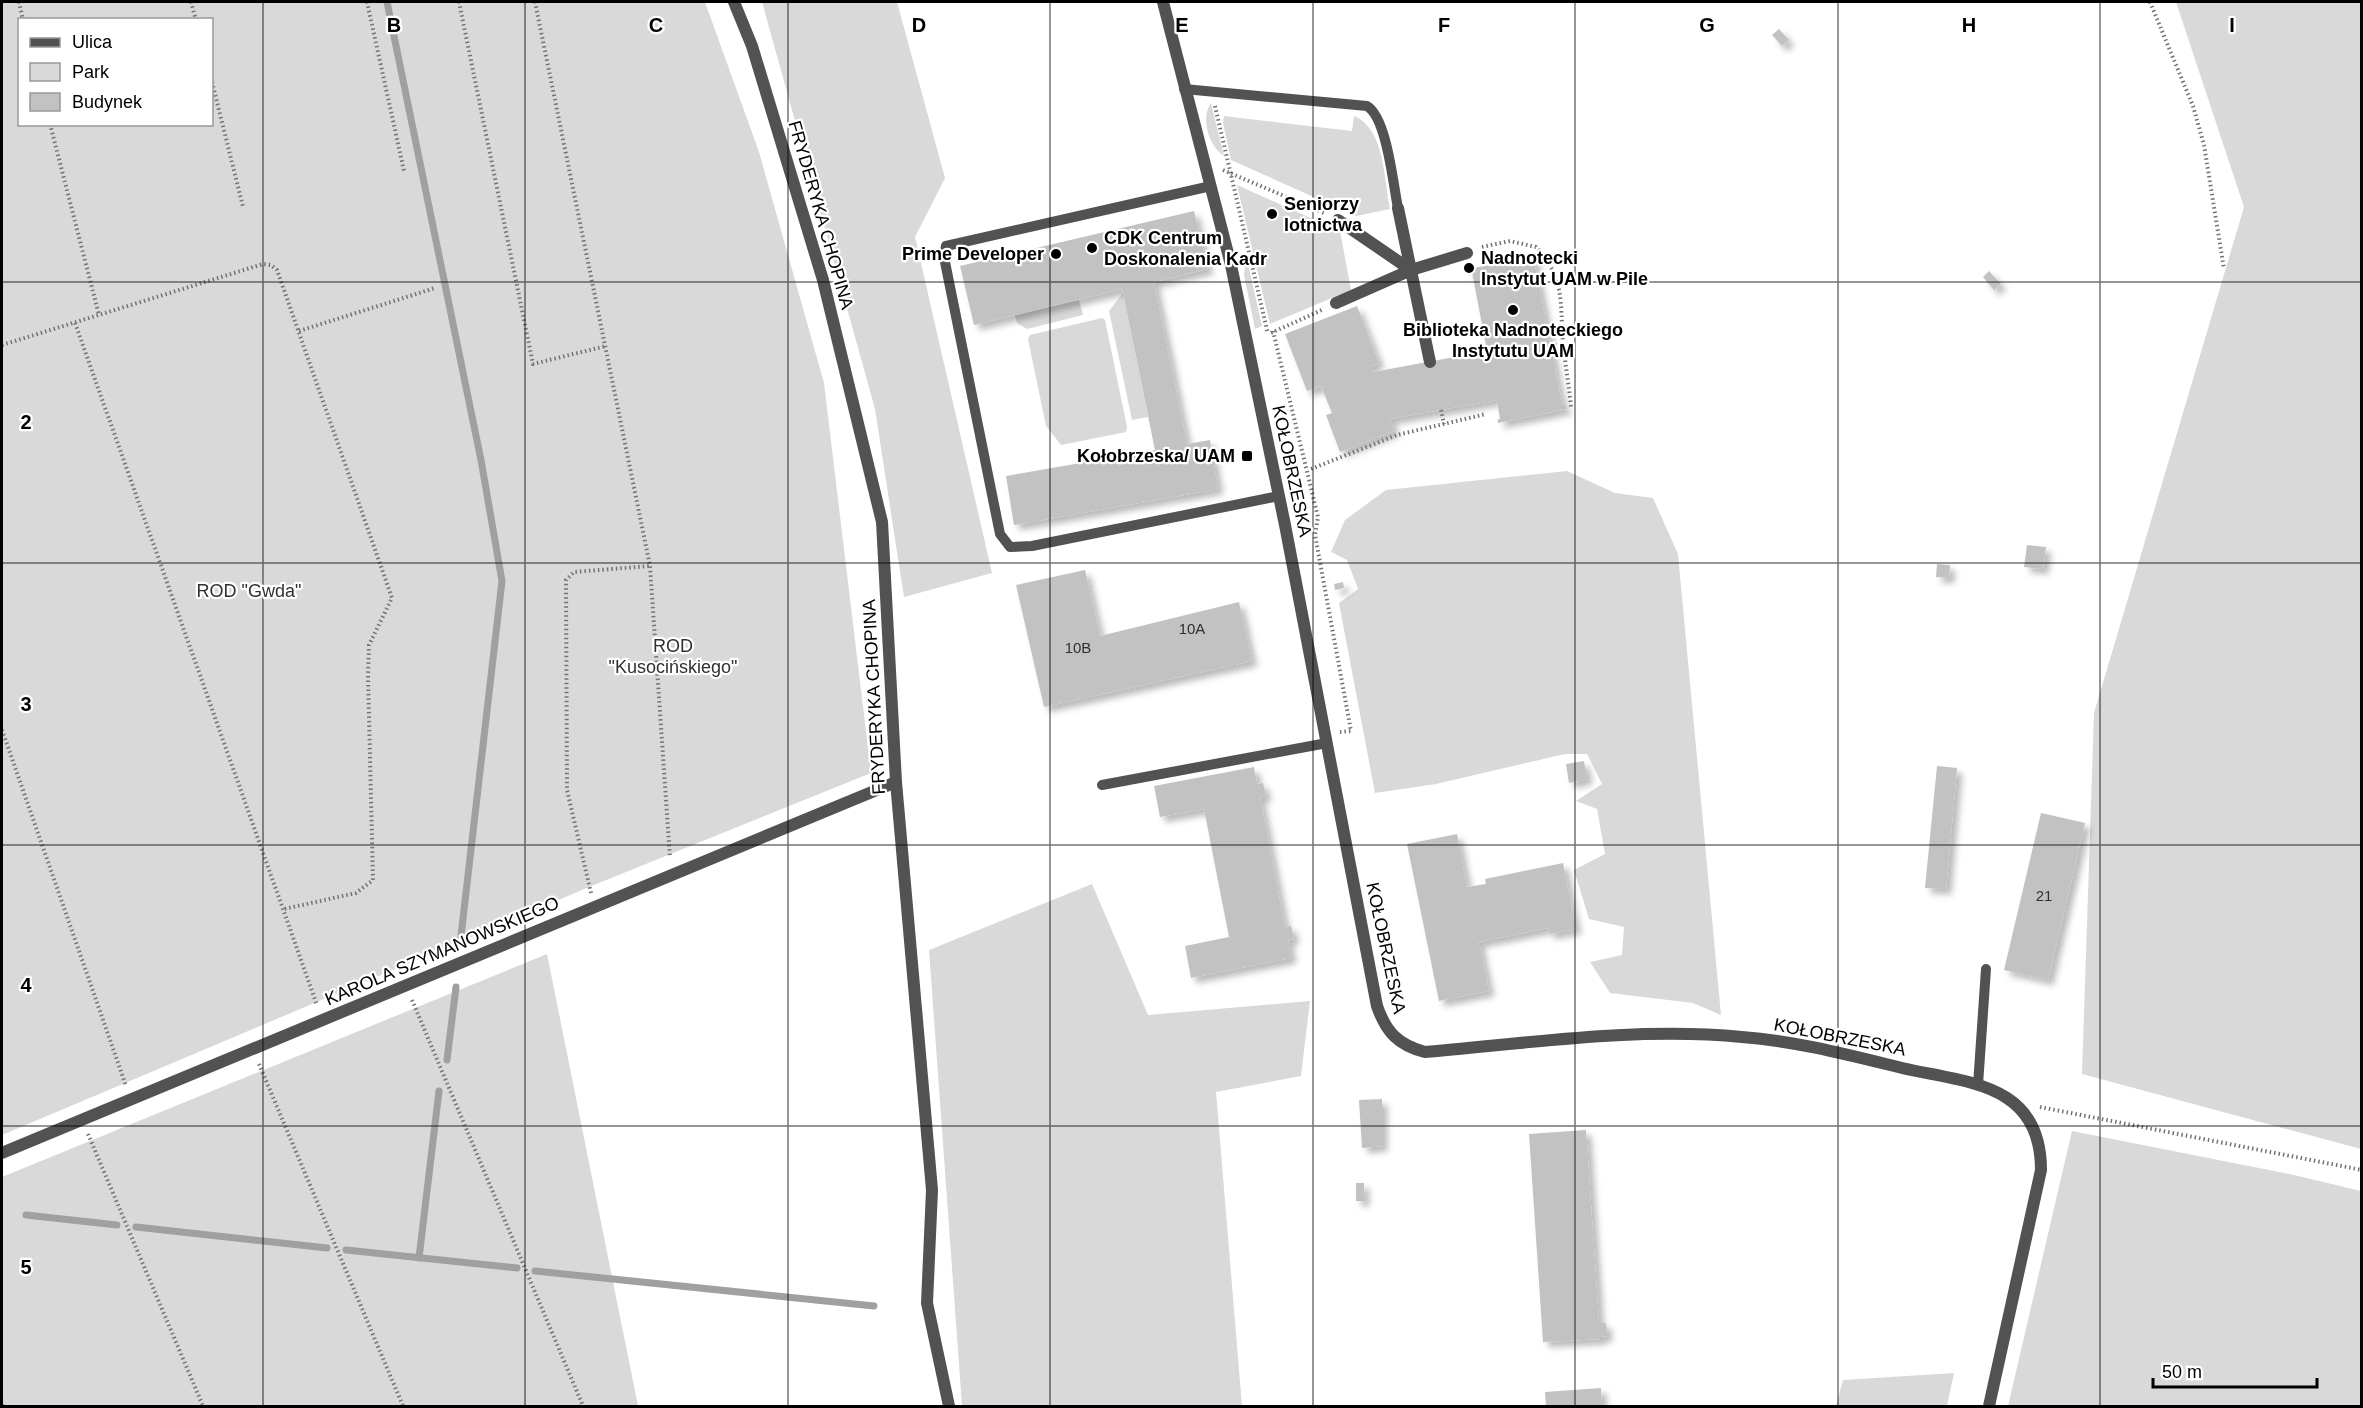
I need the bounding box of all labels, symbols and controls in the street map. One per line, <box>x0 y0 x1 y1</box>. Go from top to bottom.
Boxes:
text: B <box>387 14 401 36</box>
text: C <box>649 14 663 36</box>
text: D <box>912 14 926 36</box>
text: E <box>1175 14 1189 36</box>
text: F <box>1438 14 1450 36</box>
text: G <box>1699 14 1715 36</box>
text: H <box>1962 14 1976 36</box>
text: I <box>2229 14 2235 36</box>
legend <box>18 18 213 126</box>
text: Ulica <box>72 32 113 52</box>
text: Park <box>72 62 110 82</box>
text: Budynek <box>72 92 143 112</box>
street label: FRYDERYKA CHOPINA <box>784 118 858 312</box>
place label: Seniorzy lotnictwa <box>1284 194 1363 235</box>
marker: Seniorzy lotnictwa <box>1265 207 1279 221</box>
place label: CDK Centrum Doskonalenia Kadr <box>1104 228 1267 269</box>
marker: CDK Centrum Doskonalenia Kadr <box>1085 241 1099 255</box>
place label: Prime Developer <box>902 244 1044 264</box>
marker: Prime Developer <box>1049 247 1063 261</box>
place label: Nadnotecki Instytut UAM w Pile <box>1481 248 1648 289</box>
marker: Nadnotecki Instytut UAM w Pile <box>1462 261 1476 275</box>
marker: Biblioteka Nadnoteckiego Instytutu UAM <box>1506 303 1520 317</box>
place label: Biblioteka Nadnoteckiego Instytutu UAM <box>1403 320 1623 361</box>
street label: KOŁOBRZESKA <box>1268 403 1316 539</box>
text: 2 <box>20 411 32 433</box>
place label: Kołobrzeska/ UAM <box>1077 446 1235 466</box>
marker: Kołobrzeska/ UAM <box>1240 449 1254 463</box>
park label: ROD "Gwda" <box>197 581 301 601</box>
street label: FRYDERYKA CHOPINA <box>859 599 889 795</box>
house number: 10A <box>1179 620 1205 637</box>
park label: ROD "Kusocińskiego" <box>609 636 737 677</box>
house number: 10B <box>1065 639 1091 656</box>
text: 3 <box>20 693 32 715</box>
street label: KOŁOBRZESKA <box>1362 880 1410 1016</box>
house number: 21 <box>2036 887 2052 904</box>
street label: KAROLA SZYMANOWSKIEGO <box>322 893 562 1009</box>
text: 4 <box>20 974 32 996</box>
street label: KOŁOBRZESKA <box>1772 1014 1908 1060</box>
text: 5 <box>20 1256 32 1278</box>
scale bar <box>2153 1351 2316 1389</box>
text: 50 m <box>2162 1362 2202 1382</box>

